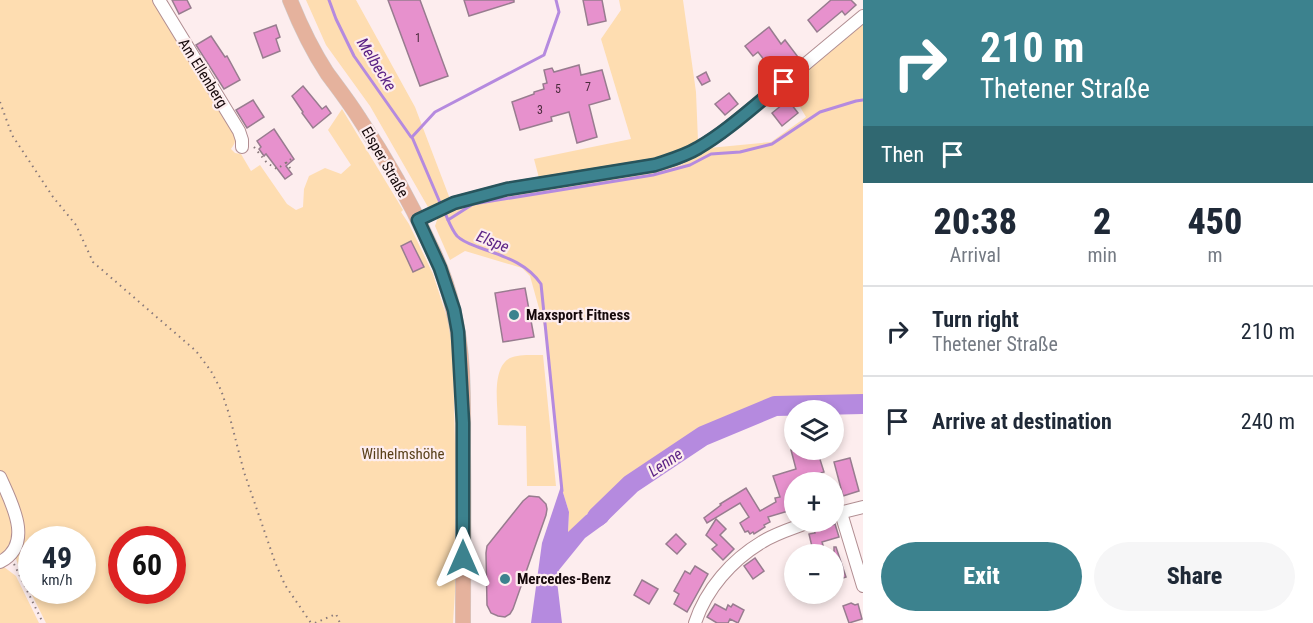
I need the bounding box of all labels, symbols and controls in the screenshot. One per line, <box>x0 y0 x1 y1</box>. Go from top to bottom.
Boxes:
text: 210 m <box>980 23 1085 72</box>
icon: right <box>881 24 959 102</box>
house number: 1 <box>415 31 421 45</box>
water label: Melbecke <box>353 34 400 94</box>
street label: Am Ellenberg <box>175 35 231 111</box>
pin <box>758 56 809 107</box>
icon: arrive <box>767 65 800 98</box>
text: Thetener Straße <box>980 73 1150 105</box>
house number: 7 <box>585 80 591 94</box>
house number: 5 <box>555 82 561 96</box>
house number: 3 <box>537 103 543 117</box>
street label: Elsper Straße <box>358 123 412 201</box>
icon: arrive <box>936 138 969 171</box>
text: Then <box>881 142 924 167</box>
text: 20:38 <box>934 201 1017 243</box>
text: 2 <box>1093 201 1111 243</box>
text: 450 <box>1187 201 1242 243</box>
water label: Elspe <box>474 226 512 257</box>
text: Arrival <box>950 243 1001 267</box>
text: min <box>1088 243 1117 267</box>
text: m <box>1207 243 1222 267</box>
place label: Maxsport Fitness <box>526 306 630 324</box>
text: Turn right <box>932 307 1019 332</box>
marker: Maxsport Fitness <box>507 308 521 322</box>
icon: right <box>881 315 914 348</box>
text: 210 m <box>1241 319 1295 344</box>
text: Thetener Straße <box>932 332 1058 356</box>
map controls <box>784 400 844 604</box>
button: layers <box>784 400 844 460</box>
icon: arrive <box>881 405 914 438</box>
text: Arrive at destination <box>932 409 1112 434</box>
text: 240 m <box>1241 409 1295 434</box>
water label: Lenne <box>645 444 686 481</box>
park label: Wilhelmshöhe <box>361 445 445 463</box>
button: + <box>784 472 844 532</box>
speed limit sign: 60 <box>108 526 186 604</box>
position arrow <box>431 526 495 590</box>
text: 49 <box>42 540 72 575</box>
button: Exit <box>881 542 1082 611</box>
button: Share <box>1094 542 1295 611</box>
button: − <box>784 544 844 604</box>
place label: Mercedes-Benz <box>517 570 611 588</box>
text: km/h <box>42 571 72 589</box>
marker: Mercedes-Benz <box>498 572 512 586</box>

